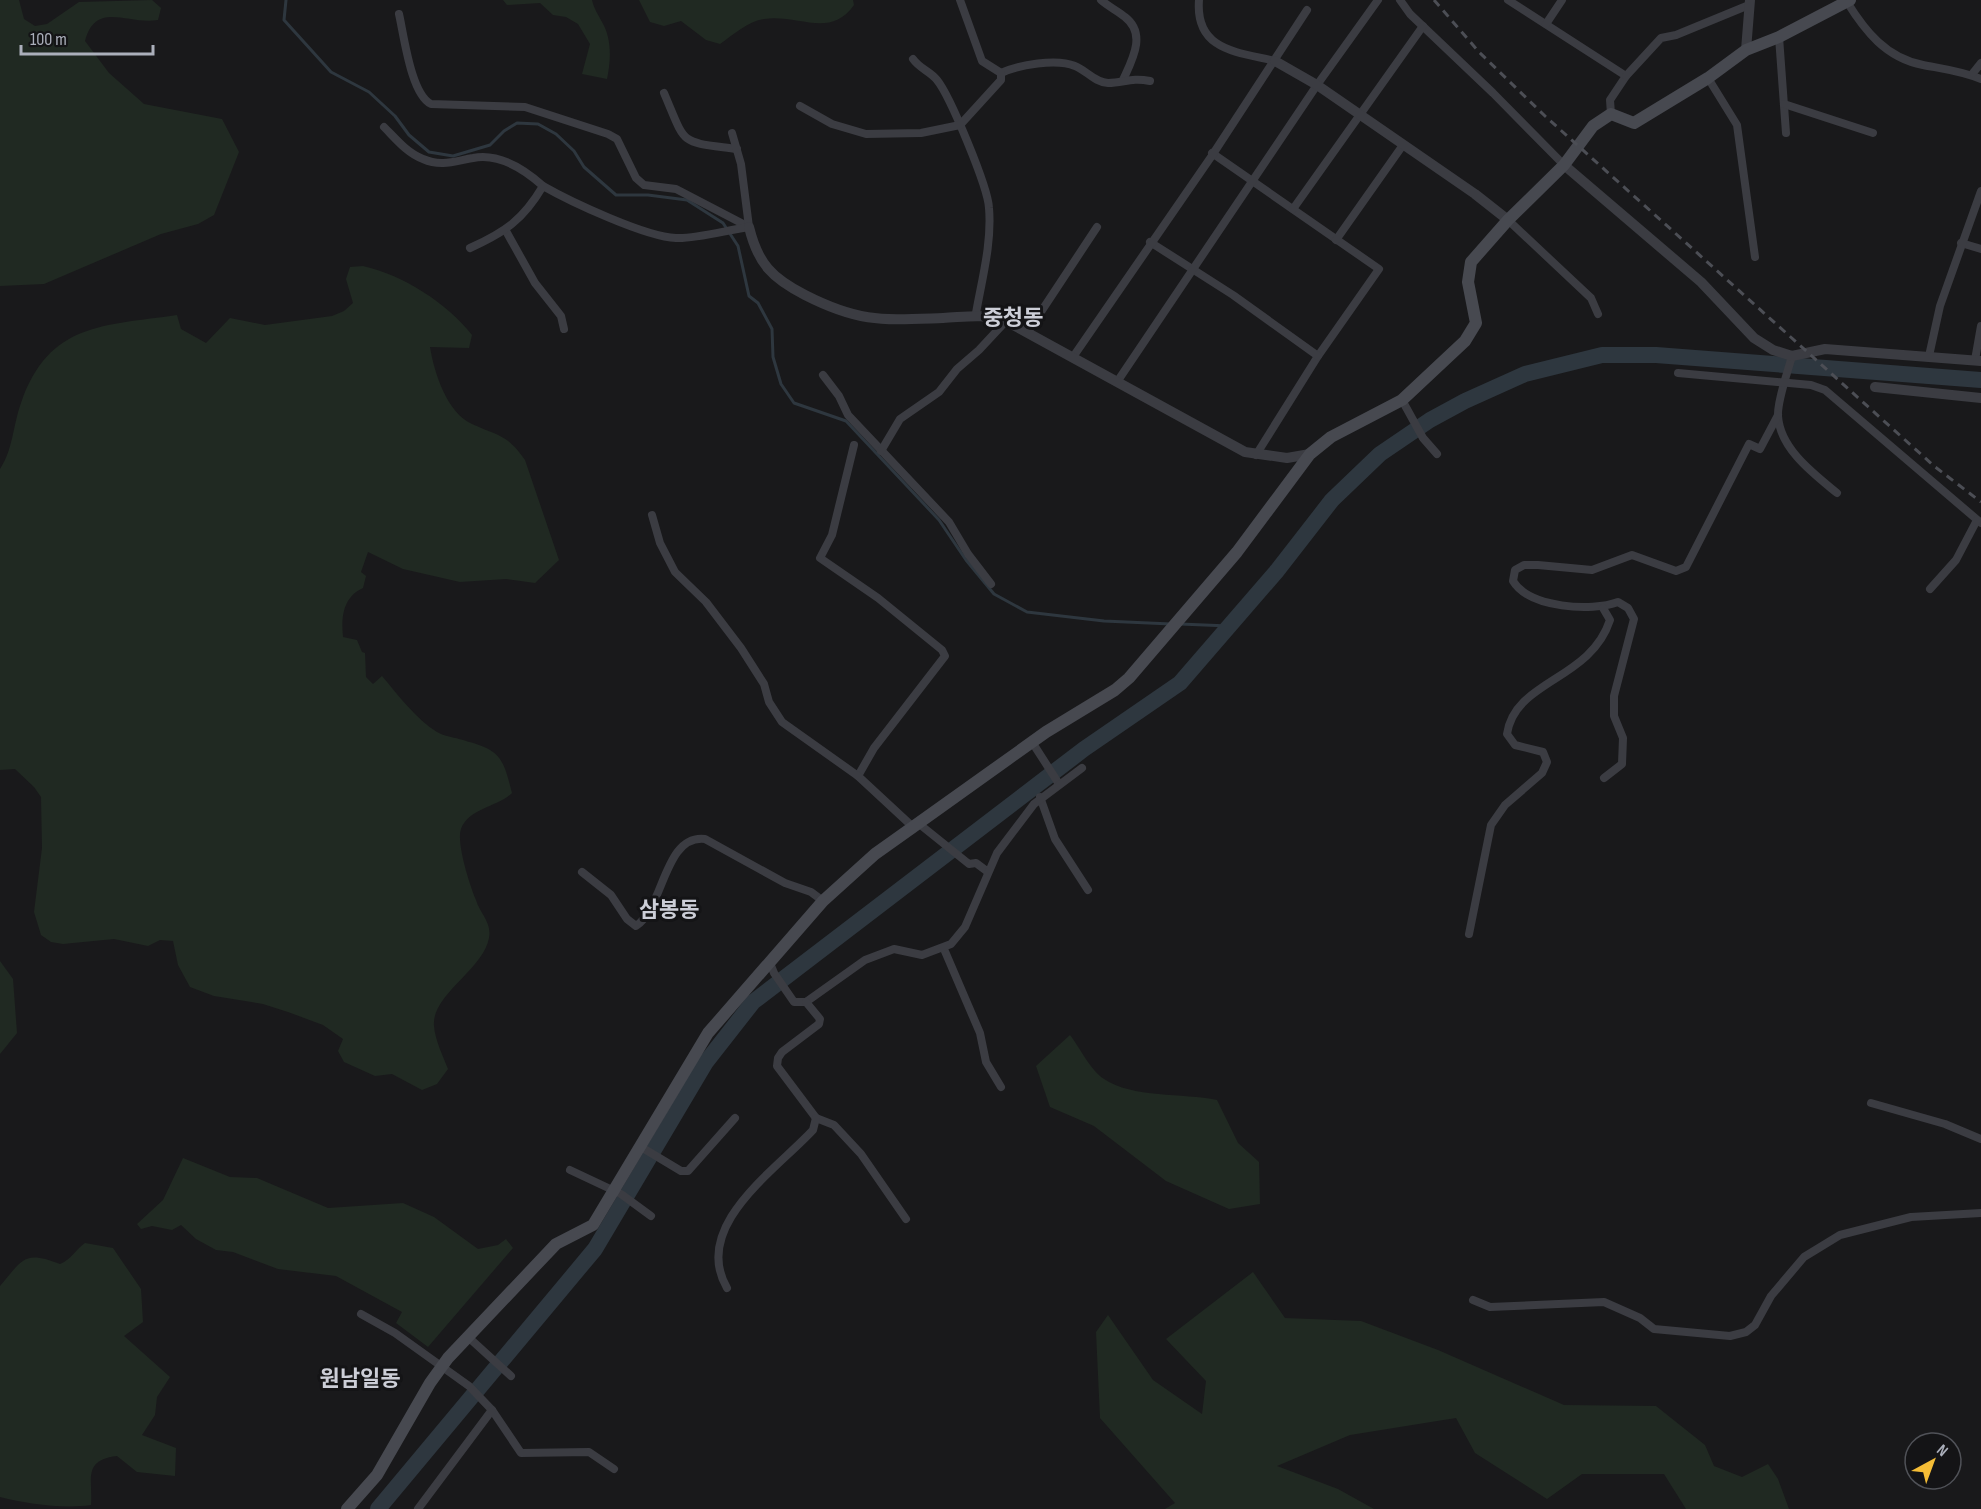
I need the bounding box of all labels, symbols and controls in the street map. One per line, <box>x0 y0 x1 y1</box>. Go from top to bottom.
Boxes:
scale bar <box>21 18 153 56</box>
text: 100 m <box>30 29 67 50</box>
district label: 중청동 <box>983 305 1043 332</box>
district label: 삼봉동 <box>639 897 699 924</box>
district label: 원남일동 <box>320 1366 400 1393</box>
north arrow <box>1903 1431 1963 1491</box>
text: N <box>1932 1441 1951 1461</box>

